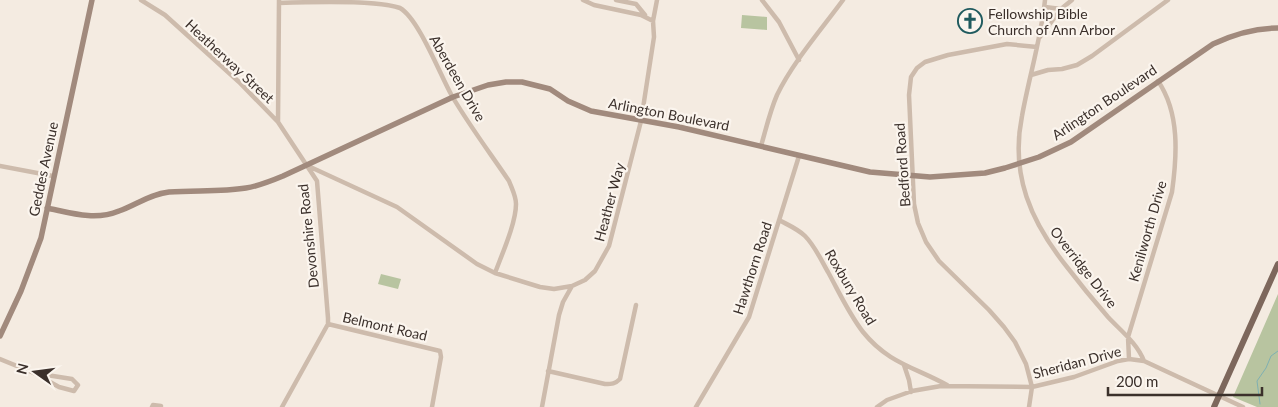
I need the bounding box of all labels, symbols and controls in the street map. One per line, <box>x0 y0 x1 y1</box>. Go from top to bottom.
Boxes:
place label: Fellowship Bible Church of Ann Arbor <box>988 5 1115 38</box>
church icon: Fellowship Bible Church of Ann Arbor <box>957 8 983 34</box>
street label: Heatherway Street <box>182 16 278 106</box>
street label: Aberdeen Drive <box>426 32 490 124</box>
street label: Arlington Boulevard <box>1048 61 1160 143</box>
street label: Arlington Boulevard <box>607 94 731 134</box>
street label: Geddes Avenue <box>25 120 61 218</box>
street label: Bedford Road <box>891 122 913 208</box>
street label: Heather Way <box>590 160 628 243</box>
street label: Kenilworth Drive <box>1124 179 1170 283</box>
street label: Devonshire Road <box>294 183 322 289</box>
street label: Hawthorn Road <box>729 219 775 317</box>
street label: Overridge Drive <box>1047 223 1121 311</box>
street label: Roxbury Road <box>822 246 880 328</box>
street label: Belmont Road <box>341 308 429 344</box>
street label: Sheridan Drive <box>1031 342 1123 382</box>
north arrow <box>10 347 60 397</box>
text: N <box>12 361 31 376</box>
scale bar <box>1108 364 1262 396</box>
text: 200 m <box>1116 372 1158 390</box>

